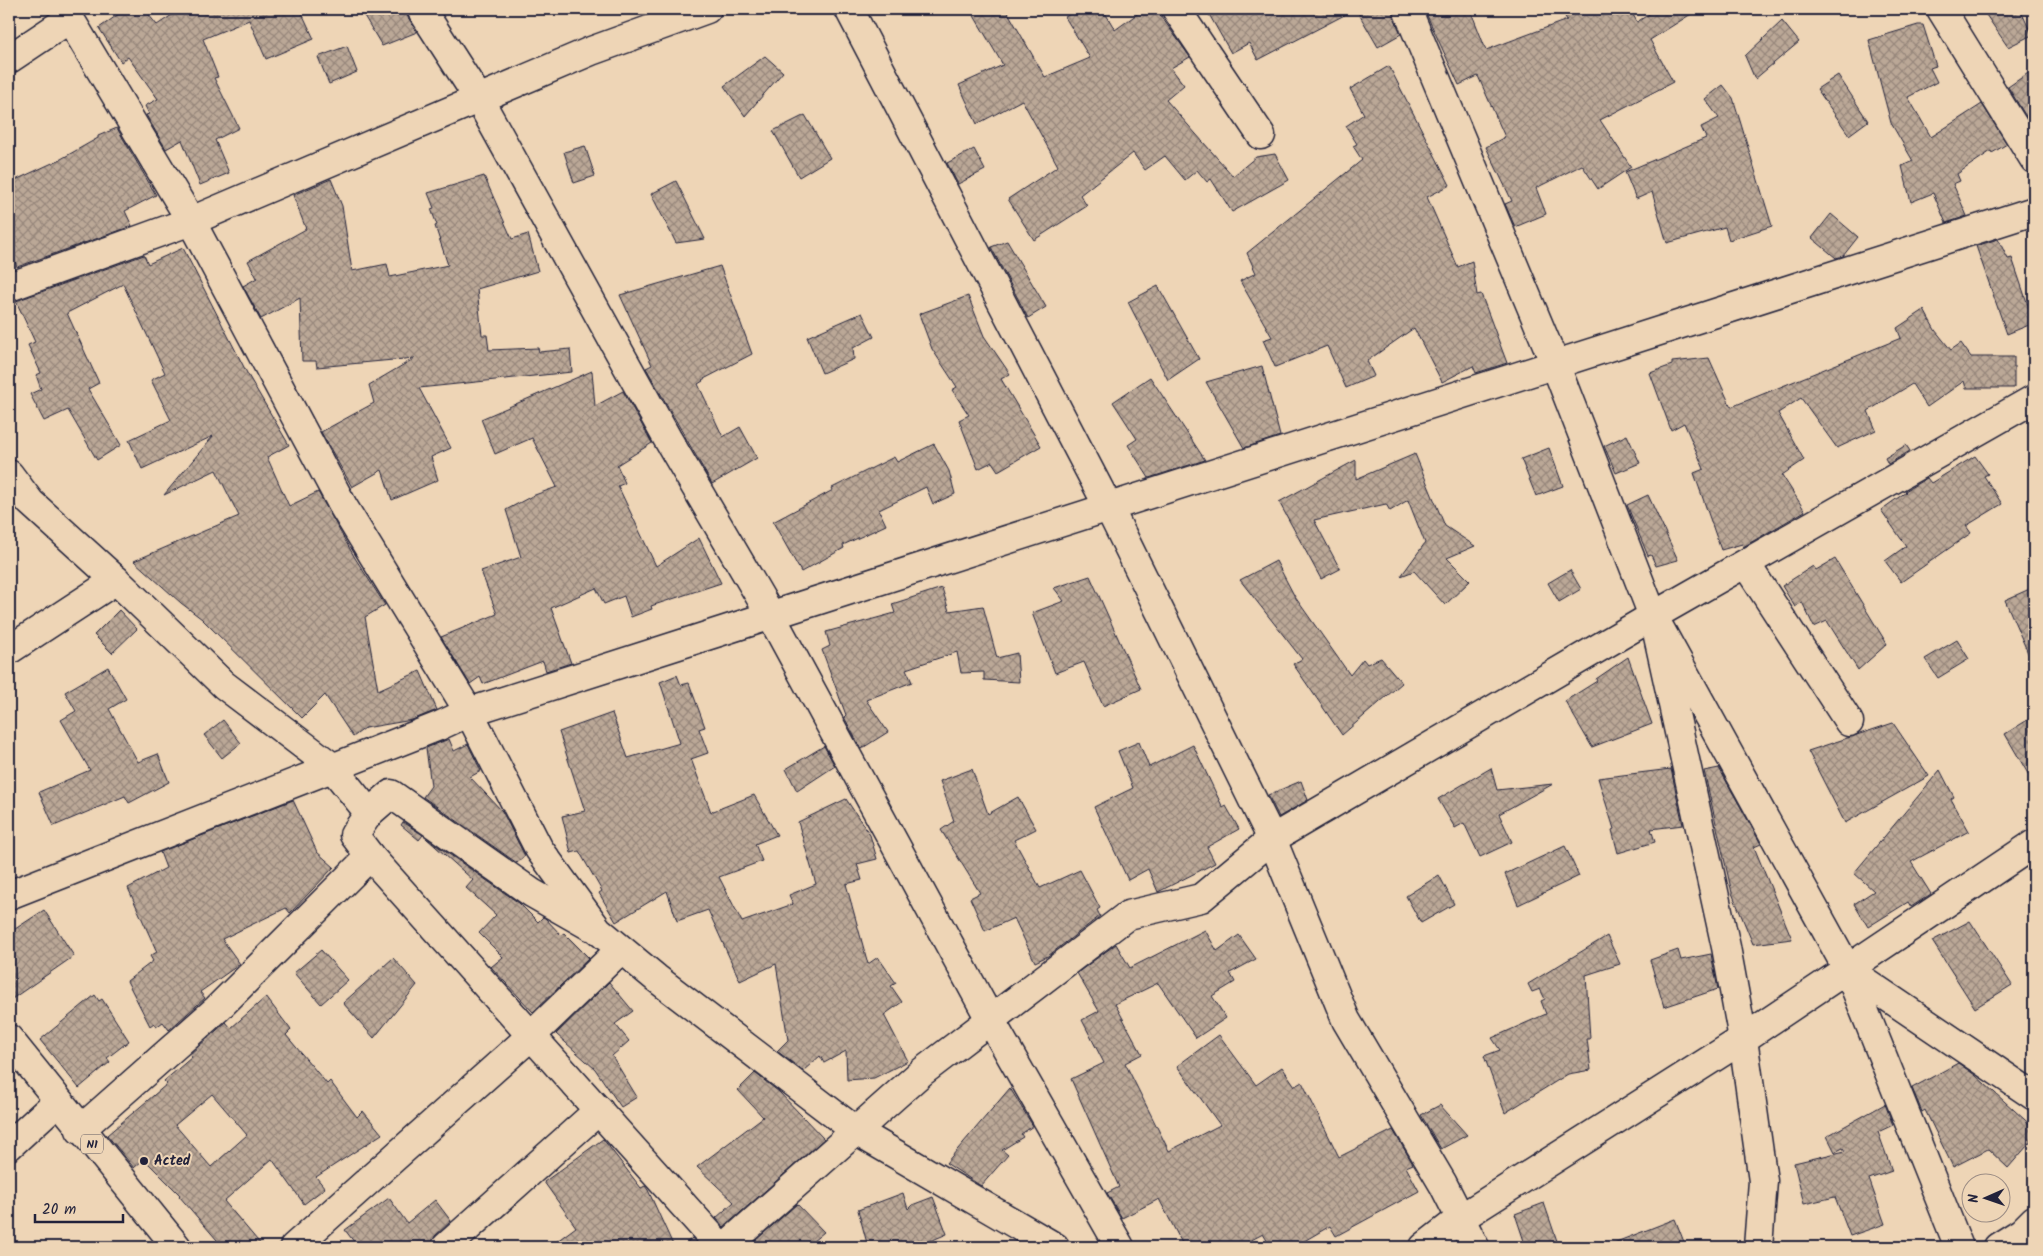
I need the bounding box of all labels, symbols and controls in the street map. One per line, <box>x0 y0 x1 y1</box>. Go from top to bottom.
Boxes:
road number: N1 <box>81 1134 103 1154</box>
place label: Acted <box>154 1150 191 1172</box>
marker: Acted <box>138 1155 150 1167</box>
north arrow <box>1960 1174 2010 1224</box>
scale bar <box>35 1191 122 1223</box>
text: N <box>1963 1193 1985 1203</box>
text: 20 m <box>42 1198 76 1222</box>

